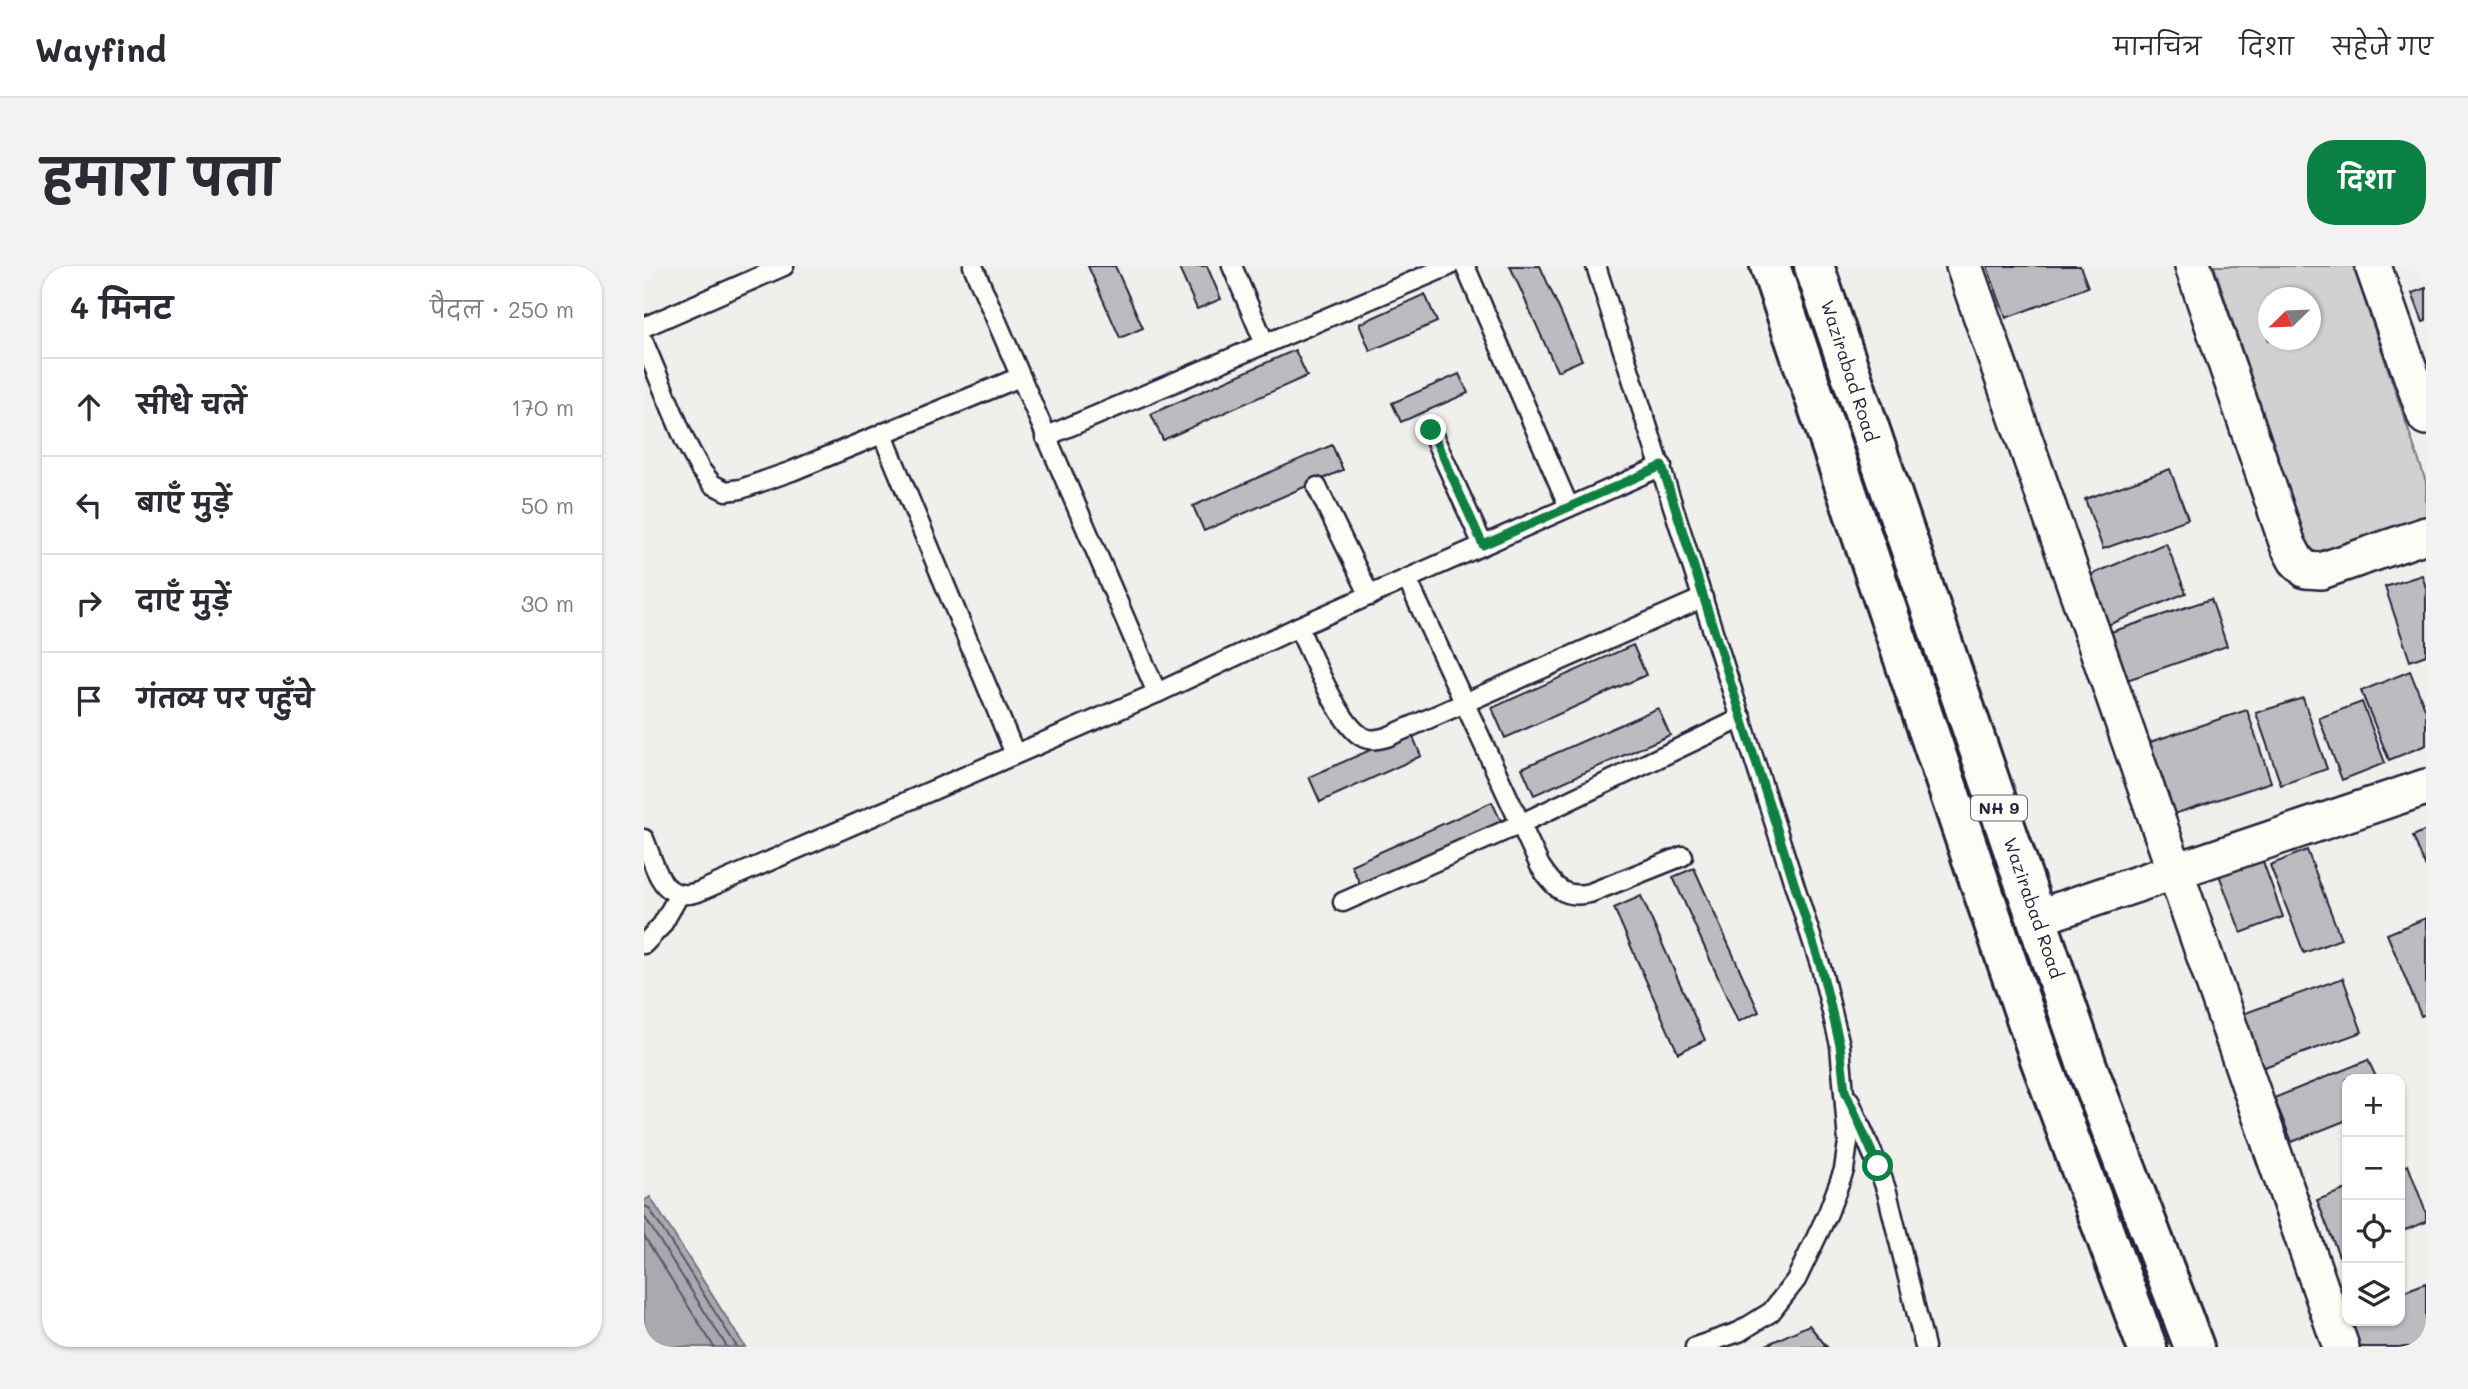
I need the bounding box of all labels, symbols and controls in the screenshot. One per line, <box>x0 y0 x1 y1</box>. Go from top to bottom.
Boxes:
text: Wayfind <box>35 27 166 70</box>
text: मानचित्र <box>2113 30 2201 61</box>
text: दिशा <box>2239 30 2294 61</box>
text: सहेजे गए <box>2332 30 2433 61</box>
button: दिशा <box>2307 140 2426 225</box>
text: हमारा पता <box>42 144 277 207</box>
text: 4 मिनट <box>70 287 173 327</box>
north arrow <box>2258 287 2321 350</box>
text: पैदल · 250 m <box>430 294 574 324</box>
street label: Wazirabad Road <box>1816 297 1884 445</box>
text: सीधे चलें <box>137 387 246 421</box>
icon: ahead <box>70 388 108 426</box>
text: 170 m <box>511 392 574 422</box>
route end <box>1415 414 1446 445</box>
text: बाएँ मुड़ें <box>137 485 231 519</box>
icon: left <box>70 486 108 524</box>
text: 50 m <box>521 490 574 520</box>
text: दाएँ मुड़ें <box>137 583 230 617</box>
icon: right <box>70 584 108 622</box>
text: 30 m <box>521 588 574 618</box>
text: गंतव्य पर पहुँचे <box>137 681 314 715</box>
icon: arrive <box>70 682 108 720</box>
road number: NH 9 <box>1971 796 2027 820</box>
street label: Wazirabad Road <box>1999 834 2069 981</box>
map controls <box>2342 1074 2405 1326</box>
button: + <box>2342 1074 2405 1137</box>
button: − <box>2342 1137 2405 1200</box>
route start <box>1862 1150 1893 1181</box>
button: locate <box>2342 1200 2405 1263</box>
button: layers <box>2342 1263 2405 1326</box>

